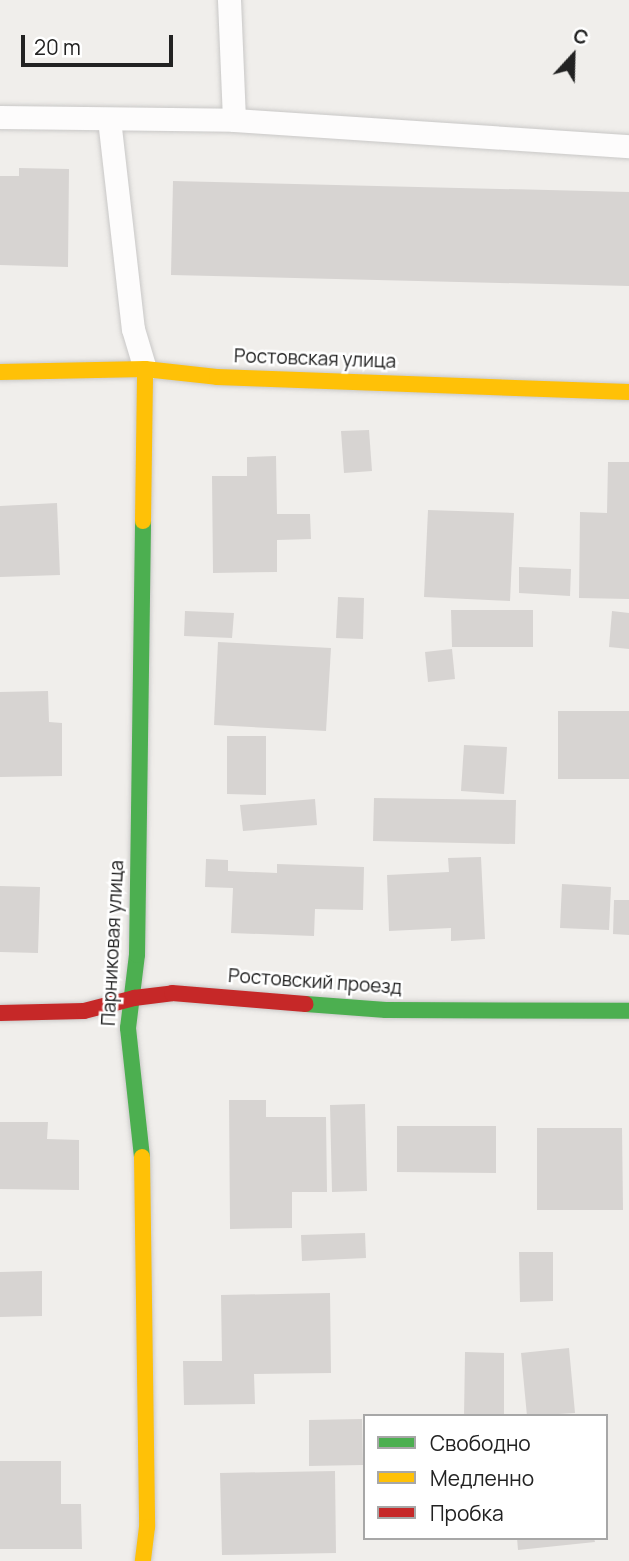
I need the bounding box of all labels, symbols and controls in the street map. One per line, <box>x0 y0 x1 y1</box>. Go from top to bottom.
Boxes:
scale bar <box>24 21 177 65</box>
north arrow <box>538 21 608 91</box>
text: С <box>569 22 592 51</box>
text: 20 m <box>34 33 81 61</box>
street label: Ростовская улица <box>234 345 396 373</box>
street label: Парниковая улица <box>97 859 129 1027</box>
street label: Ростовский проезд <box>227 965 403 999</box>
legend <box>363 1414 608 1540</box>
text: Свободно <box>430 1429 531 1457</box>
text: Медленно <box>430 1464 534 1492</box>
text: Пробка <box>430 1499 504 1527</box>

